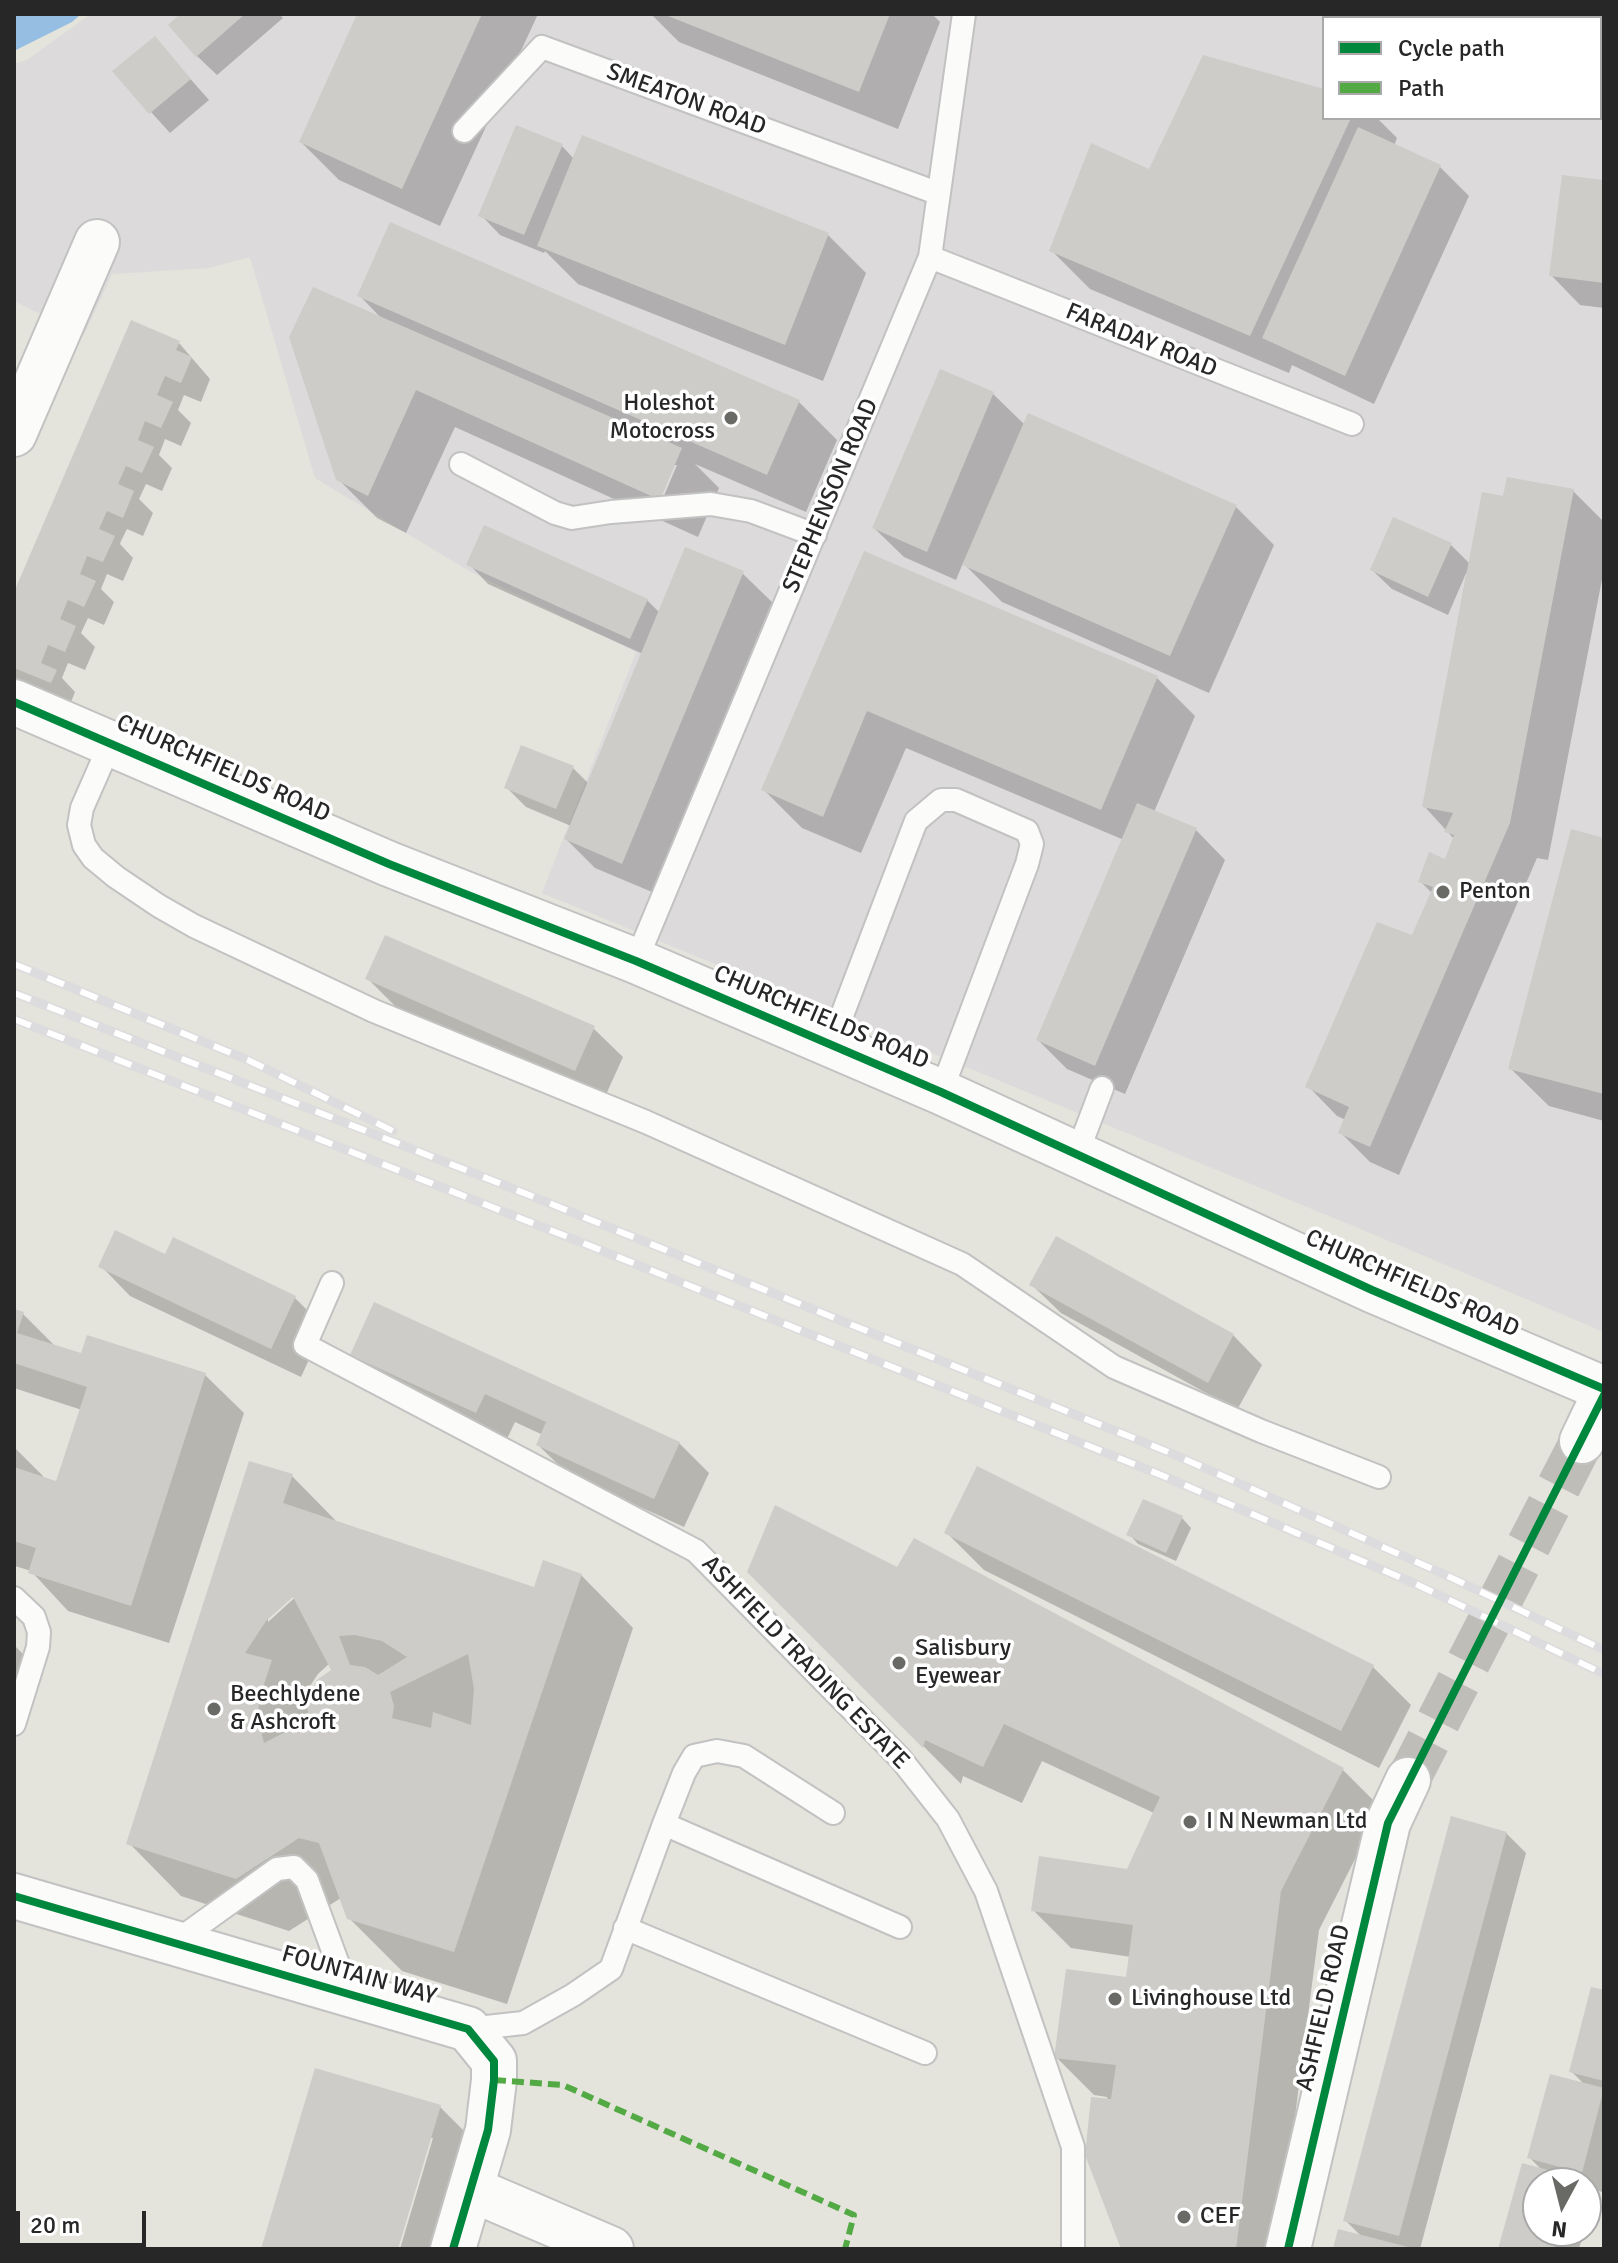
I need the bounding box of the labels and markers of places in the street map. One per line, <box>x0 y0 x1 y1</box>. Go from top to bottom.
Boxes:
place label: Holeshot Motocross <box>610 390 715 446</box>
marker: Holeshot Motocross <box>722 409 740 427</box>
place label: Penton <box>1459 878 1531 906</box>
marker: Penton <box>1434 883 1452 901</box>
place label: Salisbury Eyewear <box>915 1635 1011 1691</box>
marker: Salisbury Eyewear <box>890 1654 908 1672</box>
place label: Beechlydene & Ashcroft <box>230 1681 361 1737</box>
marker: Beechlydene & Ashcroft <box>205 1700 223 1718</box>
place label: I N Newman Ltd <box>1206 1808 1368 1836</box>
marker: I N Newman Ltd <box>1181 1813 1199 1831</box>
place label: Livinghouse Ltd <box>1131 1985 1291 2013</box>
marker: Livinghouse Ltd <box>1106 1990 1124 2008</box>
place label: CEF <box>1200 2203 1241 2231</box>
marker: CEF <box>1175 2208 1193 2226</box>

